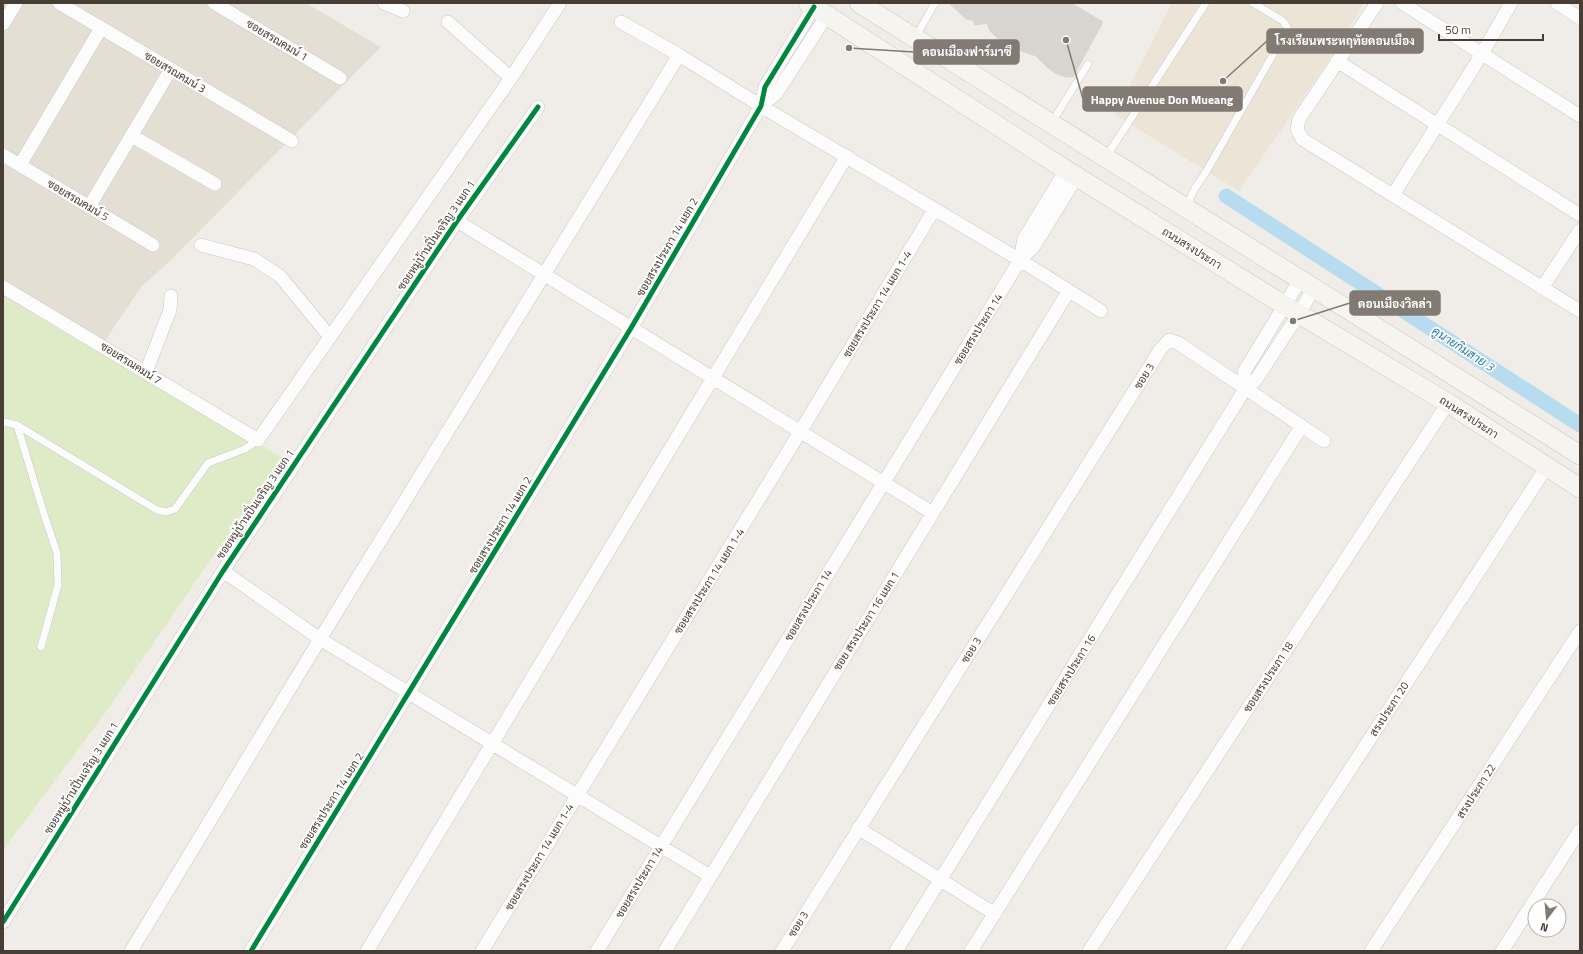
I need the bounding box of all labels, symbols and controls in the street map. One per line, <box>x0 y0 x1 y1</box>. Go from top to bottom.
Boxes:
street label: ซอยสรณคมน์ 1 <box>243 15 311 65</box>
scale bar <box>1439 16 1543 42</box>
text: 50 m <box>1445 20 1471 39</box>
callout: โรงเรียนพระหฤทัยดอนเมือง <box>1267 29 1423 53</box>
text: โรงเรียนพระหฤทัยดอนเมือง <box>1274 31 1415 50</box>
callout: ดอนเมืองฟาร์มาซี <box>914 40 1019 64</box>
text: ดอนเมืองฟาร์มาซี <box>922 42 1012 61</box>
street label: ซอยสรณคมน์ 3 <box>141 47 209 97</box>
callout: Happy Avenue Don Mueang <box>1083 87 1242 111</box>
text: Happy Avenue Don Mueang <box>1091 90 1234 109</box>
street label: ซอยสรณคมน์ 5 <box>44 175 112 225</box>
street label: ซอยหมู่บ้านปิ่นเจริญ 3 แยก 1 <box>391 175 479 293</box>
street label: ซอยสรงประภา 14 แยก 2 <box>632 195 702 299</box>
street label: ถนนสรงประภา <box>1159 223 1225 273</box>
street label: ซอยสรงประภา 14 แยก 1-4 <box>839 247 915 361</box>
street label: ซอยสรงประภา 14 <box>950 290 1006 368</box>
callout: ดอนเมืองวิลล่า <box>1350 291 1440 315</box>
text: ดอนเมืองวิลล่า <box>1358 294 1432 313</box>
water label: คูนายกิมสาย 3 <box>1428 321 1499 377</box>
street label: ซอยสรณคมน์ 7 <box>97 338 165 388</box>
street label: ซอย 3 <box>1130 360 1158 392</box>
street label: ถนนสรงประภา <box>1436 392 1502 442</box>
street label: ซอยหมู่บ้านปิ่นเจริญ 3 แยก 1 <box>210 444 298 562</box>
street label: ซอยสรงประภา 14 แยก 2 <box>464 473 536 577</box>
street label: ซอยสรงประภา 14 แยก 1-4 <box>670 525 748 637</box>
street label: ซอยสรงประภา 14 <box>780 566 836 644</box>
street label: ซอย สรงประภา 16 แยก 1 <box>829 568 903 674</box>
street label: ซอยสรงประภา 16 <box>1043 631 1099 709</box>
street label: ซอย 3 <box>957 634 985 666</box>
street label: ซอยสรงประภา 18 <box>1239 638 1297 716</box>
street label: สรงประภา 20 <box>1365 679 1413 739</box>
street label: ซอยหมู่บ้านปิ่นเจริญ 3 แยก 1 <box>38 718 122 837</box>
street label: ซอยสรงประภา 14 แยก 2 <box>295 749 367 853</box>
street label: สรงประภา 22 <box>1452 761 1500 821</box>
street label: ซอยสรงประภา 14 แยก 1-4 <box>501 800 577 914</box>
street label: ซอยสรงประภา 14 <box>611 843 667 921</box>
north arrow <box>1527 898 1567 938</box>
street label: ซอย 3 <box>784 908 812 940</box>
text: N <box>1538 919 1550 936</box>

